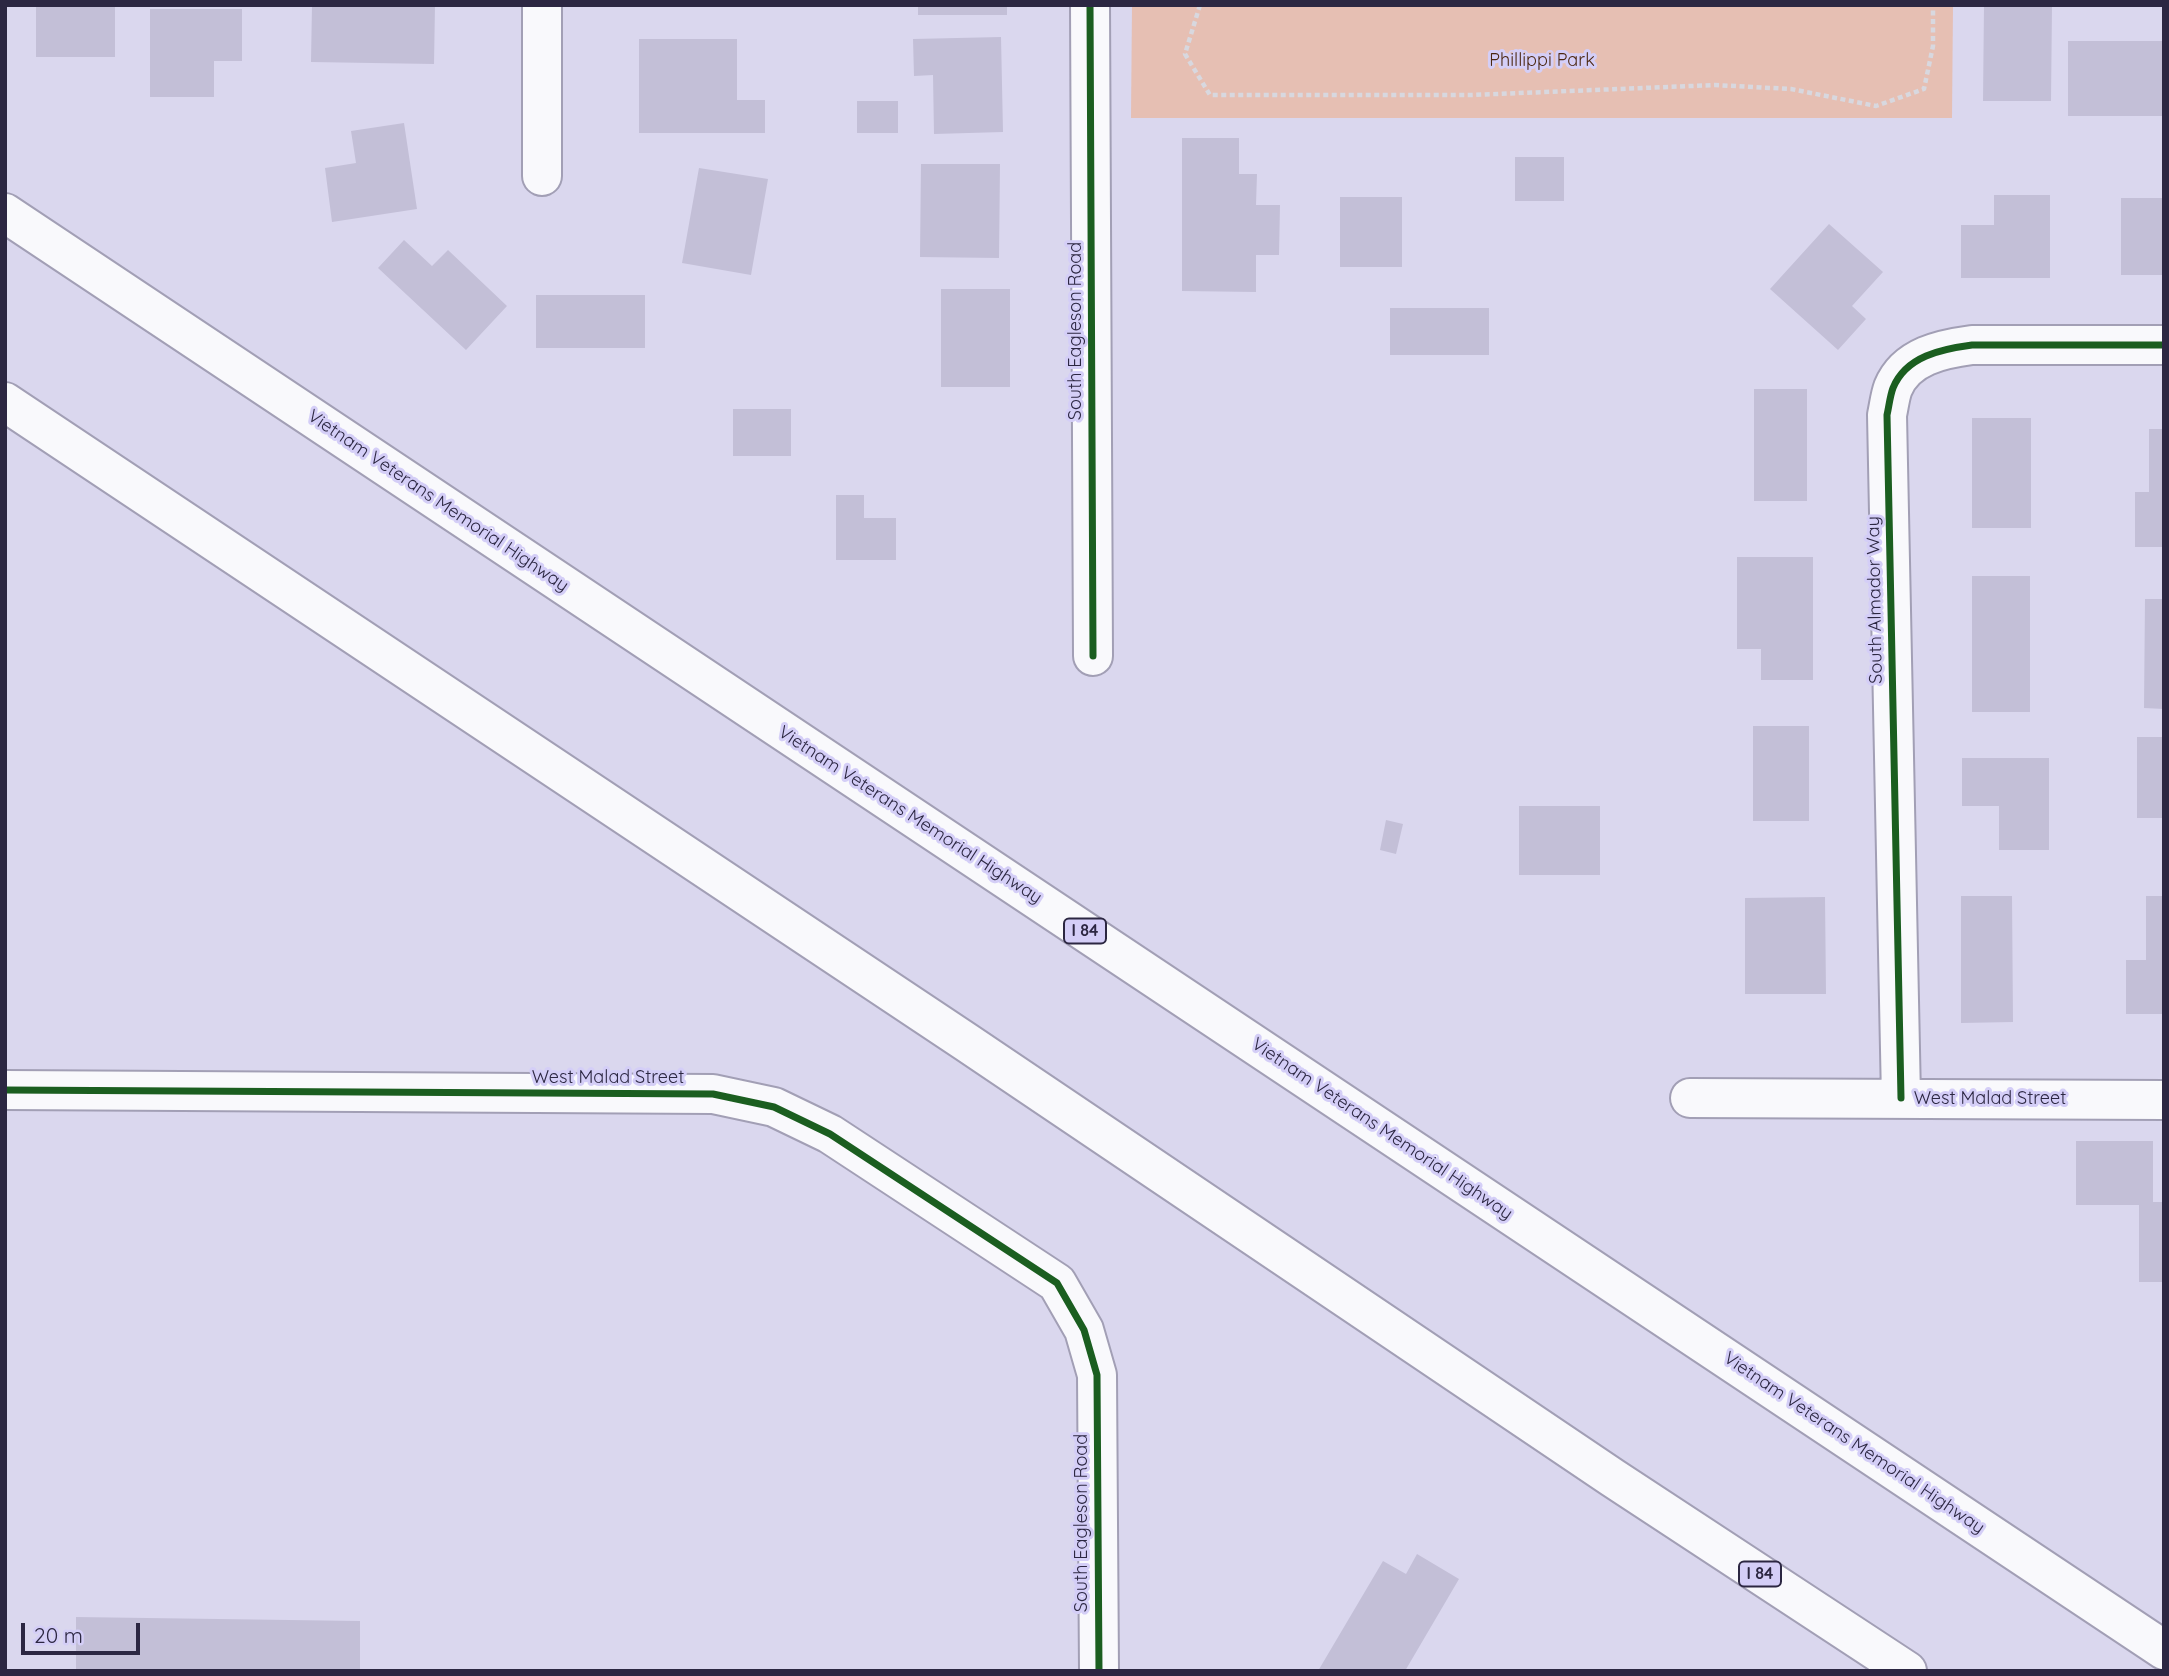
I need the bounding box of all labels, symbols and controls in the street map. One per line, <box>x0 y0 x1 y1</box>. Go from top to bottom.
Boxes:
park label: Phillippi Park <box>1489 50 1595 72</box>
street label: South Eagleson Road <box>1065 242 1087 420</box>
street label: Vietnam Veterans Memorial Highway <box>303 405 573 597</box>
street label: South Almador Way <box>1863 516 1887 684</box>
street label: Vietnam Veterans Memorial Highway <box>774 721 1046 909</box>
road number: I 84 <box>1064 918 1106 944</box>
street label: Vietnam Veterans Memorial Highway <box>1247 1033 1517 1225</box>
street label: West Malad Street <box>532 1067 684 1089</box>
street label: West Malad Street <box>1914 1088 2066 1110</box>
street label: Vietnam Veterans Memorial Highway <box>1719 1347 1989 1539</box>
street label: South Eagleson Road <box>1071 1434 1093 1612</box>
road number: I 84 <box>1739 1562 1781 1586</box>
scale bar <box>24 1610 144 1654</box>
text: 20 m <box>34 1622 83 1648</box>

